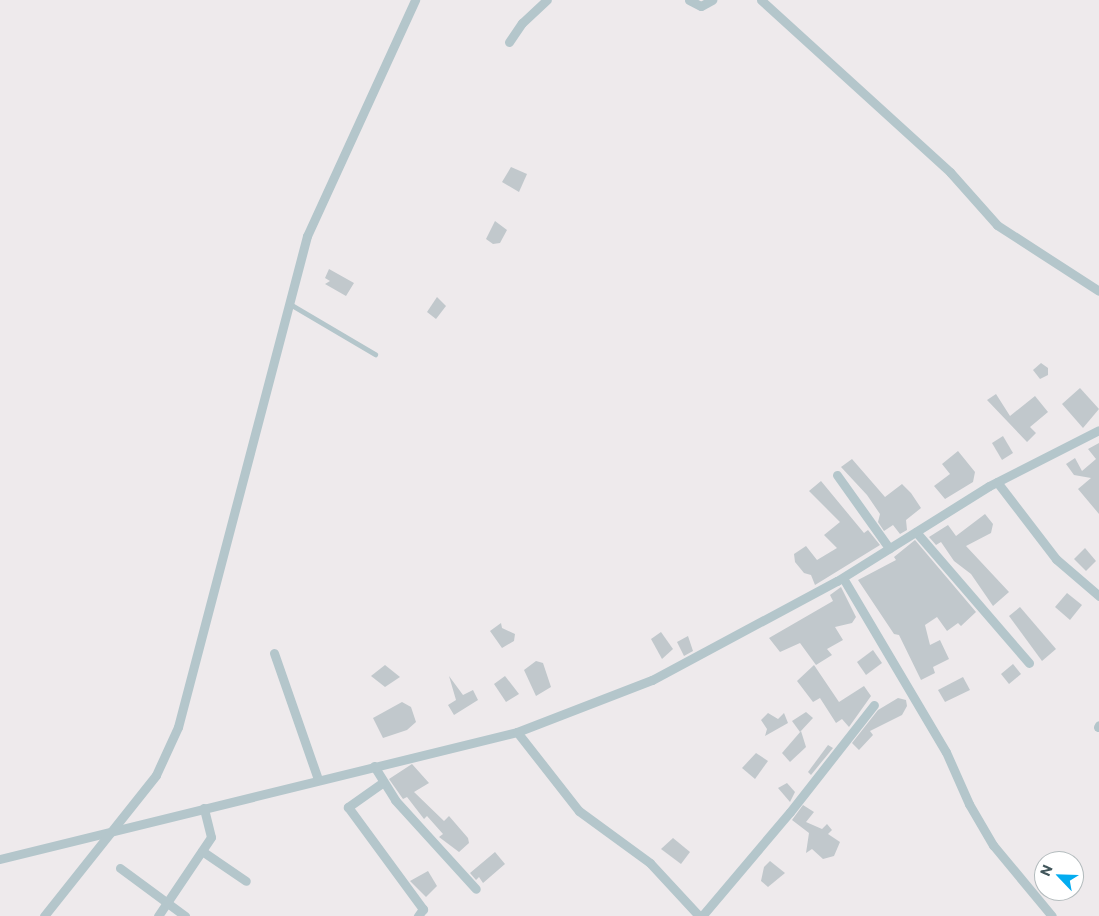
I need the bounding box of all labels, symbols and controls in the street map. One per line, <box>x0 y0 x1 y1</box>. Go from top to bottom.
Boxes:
north arrow <box>1034 851 1084 901</box>
text: N <box>1036 862 1056 878</box>

